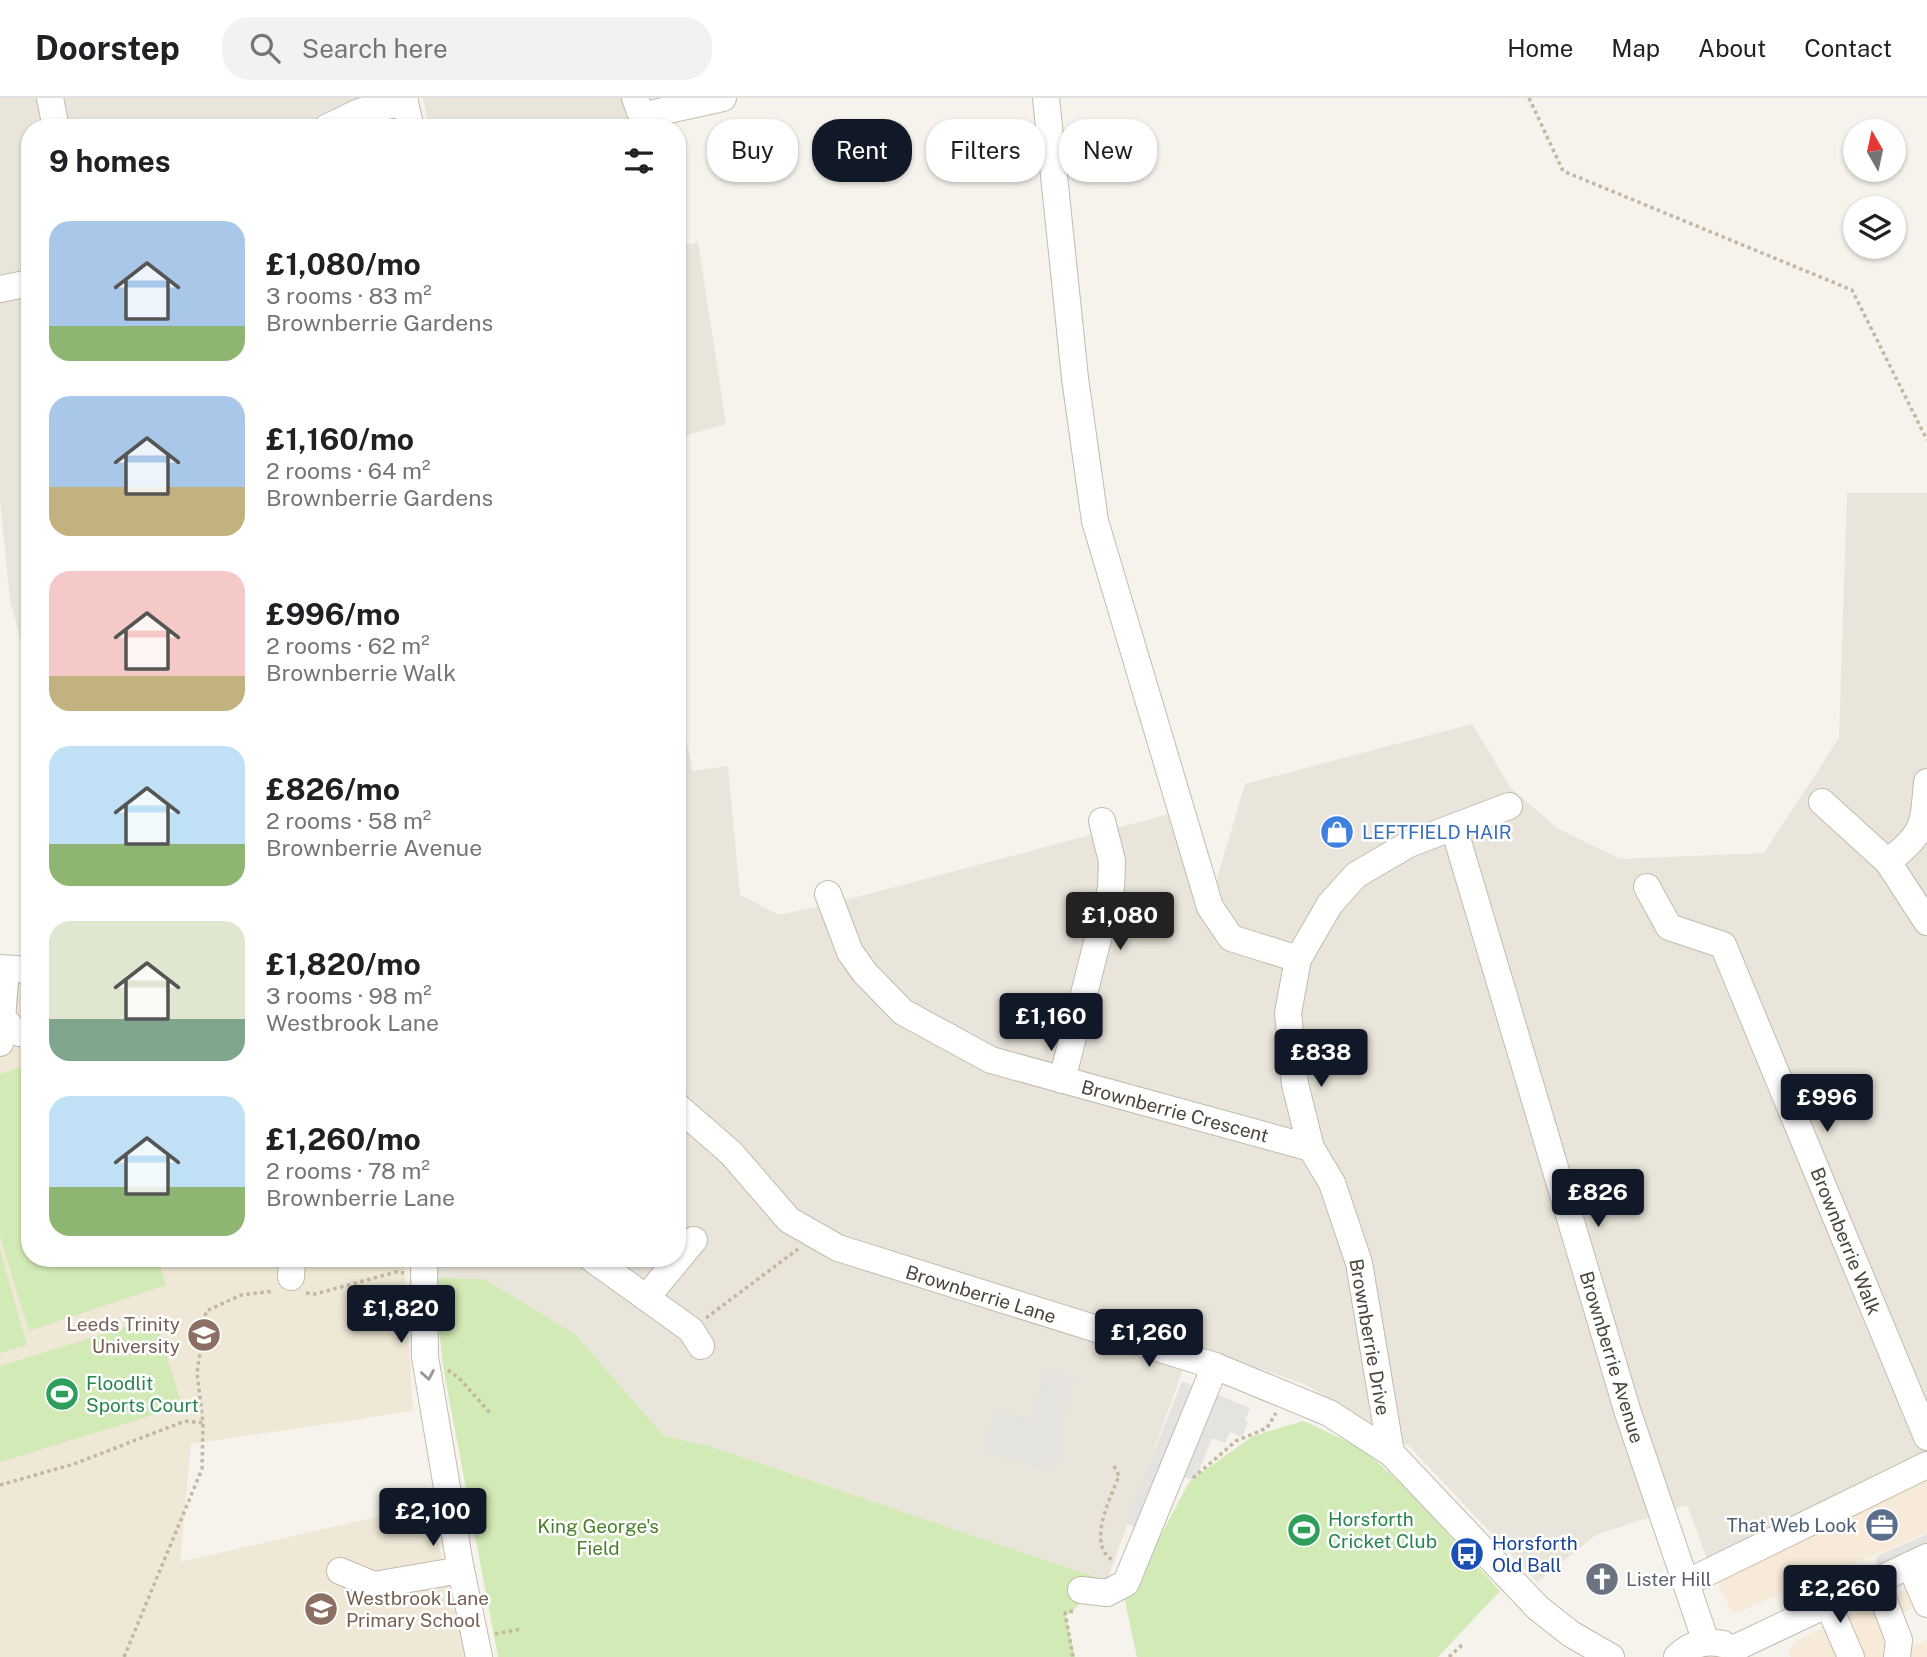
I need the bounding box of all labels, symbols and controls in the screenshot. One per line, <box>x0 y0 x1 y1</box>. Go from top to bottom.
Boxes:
search box <box>222 17 712 80</box>
text: Doorstep <box>35 29 180 67</box>
icon: search <box>246 29 284 67</box>
text: Search here <box>302 33 448 64</box>
text: Home <box>1507 34 1573 62</box>
text: Map <box>1611 34 1660 62</box>
text: About <box>1698 34 1766 62</box>
text: Contact <box>1804 34 1892 62</box>
chip: Buy <box>707 119 798 182</box>
chip: Rent <box>812 119 912 182</box>
chip: Filters <box>926 119 1045 182</box>
chip: New <box>1059 119 1157 182</box>
north arrow <box>1843 119 1906 182</box>
map controls <box>1843 119 1906 259</box>
icon: filters <box>620 142 658 180</box>
text: 9 homes <box>49 143 171 179</box>
button: layers <box>1843 196 1906 259</box>
text: £1,080/mo <box>266 246 421 282</box>
icon: home <box>105 249 189 333</box>
text: 3 rooms · 83 m² <box>266 282 432 309</box>
text: Brownberrie Gardens <box>266 309 493 336</box>
text: £1,160/mo <box>266 421 414 457</box>
icon: home <box>105 424 189 508</box>
text: 2 rooms · 64 m² <box>266 457 430 484</box>
text: Brownberrie Gardens <box>266 484 493 511</box>
text: £996/mo <box>266 596 400 632</box>
icon: home <box>105 599 189 683</box>
text: 2 rooms · 62 m² <box>266 632 430 659</box>
text: Brownberrie Walk <box>266 659 456 686</box>
text: £826/mo <box>266 771 400 807</box>
icon: home <box>105 774 189 858</box>
text: 2 rooms · 58 m² <box>266 807 431 834</box>
shop icon: LEFTFIELD HAIR <box>1318 813 1356 851</box>
place label: LEFTFIELD HAIR <box>1362 821 1512 843</box>
text: Brownberrie Avenue <box>266 834 482 861</box>
pin: £1,080 <box>1063 892 1177 952</box>
text: £1,080 <box>1082 901 1158 928</box>
text: £1,820/mo <box>266 946 421 982</box>
icon: home <box>105 949 189 1033</box>
text: 3 rooms · 98 m² <box>266 982 432 1009</box>
pin: £1,160 <box>994 993 1108 1053</box>
text: £1,160 <box>1016 1002 1086 1029</box>
text: Westbrook Lane <box>266 1009 439 1036</box>
pin: £838 <box>1280 1030 1362 1089</box>
text: £838 <box>1291 1038 1351 1065</box>
pin: £996 <box>1786 1074 1868 1134</box>
street label: Brownberrie Crescent <box>1079 1075 1271 1147</box>
text: £996 <box>1797 1083 1857 1110</box>
text: £1,260/mo <box>266 1121 421 1157</box>
icon: home <box>105 1124 189 1208</box>
text: 2 rooms · 78 m² <box>266 1157 430 1184</box>
street label: Brownberrie Walk <box>1806 1164 1886 1318</box>
pin: £826 <box>1557 1170 1639 1229</box>
text: £826 <box>1568 1178 1628 1205</box>
text: Brownberrie Lane <box>266 1184 455 1211</box>
street label: Brownberrie Drive <box>1345 1257 1395 1417</box>
street label: Brownberrie Lane <box>903 1261 1059 1327</box>
street label: Brownberrie Avenue <box>1575 1268 1649 1446</box>
pin: £1,820 <box>344 1286 458 1345</box>
text: £1,820 <box>363 1294 439 1321</box>
pin: £1,260 <box>1092 1310 1206 1369</box>
place label: Leeds Trinity University <box>66 1313 180 1357</box>
school or university icon: Leeds Trinity University <box>185 1316 223 1354</box>
text: £1,260 <box>1111 1318 1187 1345</box>
one-way arrow <box>420 1369 435 1381</box>
place label: Floodlit Sports Court <box>86 1372 199 1416</box>
sports icon: Floodlit Sports Court <box>43 1375 81 1413</box>
pin: £2,100 <box>376 1488 490 1548</box>
text: £2,100 <box>395 1497 471 1524</box>
office icon: That Web Look <box>1863 1506 1901 1544</box>
place label: Horsforth Cricket Club <box>1328 1508 1437 1552</box>
sports icon: Horsforth Cricket Club <box>1285 1511 1323 1549</box>
place label: That Web Look <box>1727 1514 1857 1536</box>
park label: King George's Field <box>537 1515 659 1559</box>
place label: Horsforth Old Ball <box>1492 1532 1578 1576</box>
bus stop icon: Horsforth Old Ball <box>1448 1535 1486 1573</box>
church icon: Lister Hill <box>1583 1560 1621 1598</box>
pin: £2,260 <box>1783 1566 1897 1625</box>
place label: Lister Hill <box>1626 1568 1712 1590</box>
text: £2,260 <box>1800 1574 1880 1601</box>
place label: Westbrook Lane Primary School <box>346 1587 489 1631</box>
school or university icon: Westbrook Lane Primary School <box>302 1590 340 1628</box>

